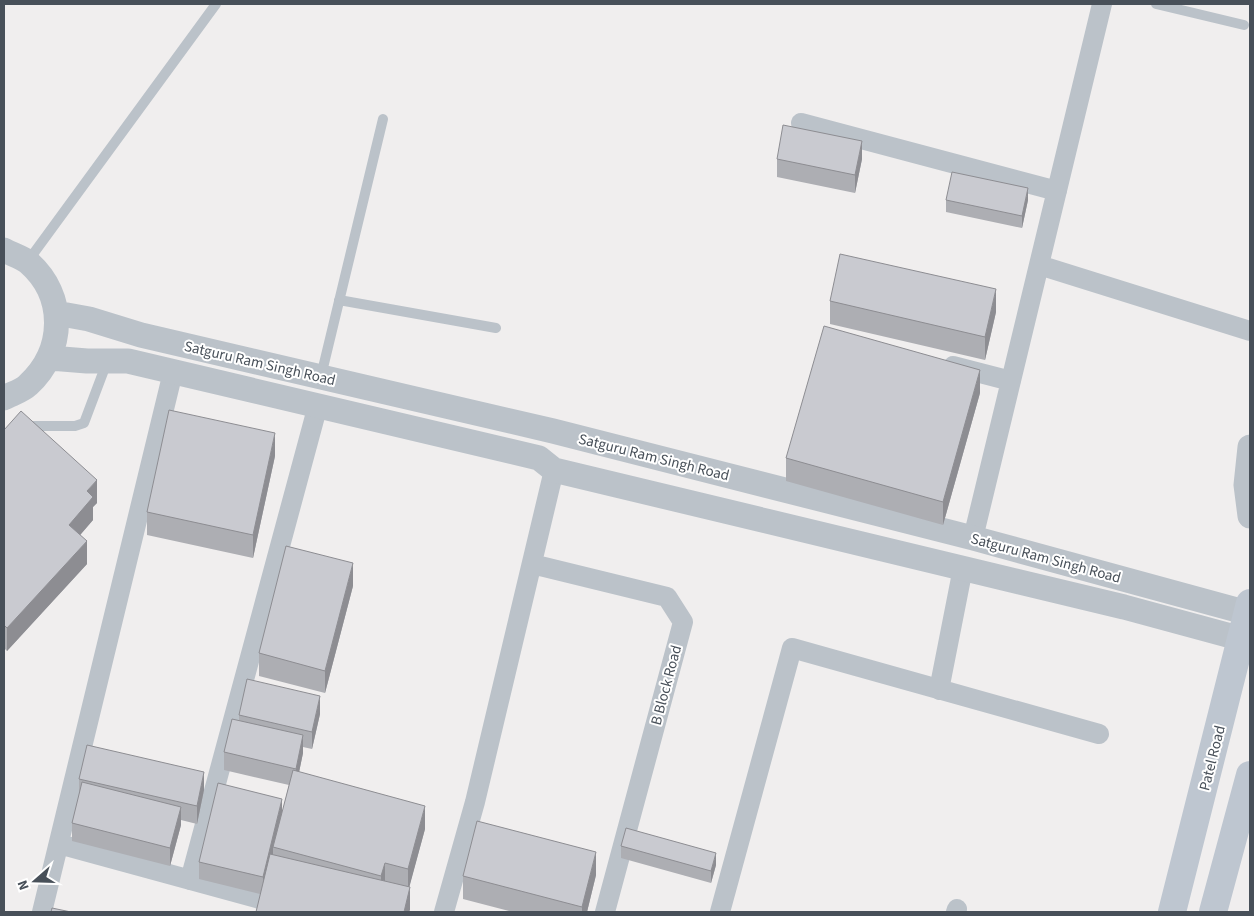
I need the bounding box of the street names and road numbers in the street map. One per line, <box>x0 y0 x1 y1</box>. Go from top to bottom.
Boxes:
street label: Satguru Ram Singh Road <box>182 336 338 391</box>
street label: Satguru Ram Singh Road <box>576 429 731 486</box>
street label: Satguru Ram Singh Road <box>968 528 1123 589</box>
street label: B Block Road <box>646 643 687 727</box>
street label: Patel Road <box>1194 723 1231 793</box>

